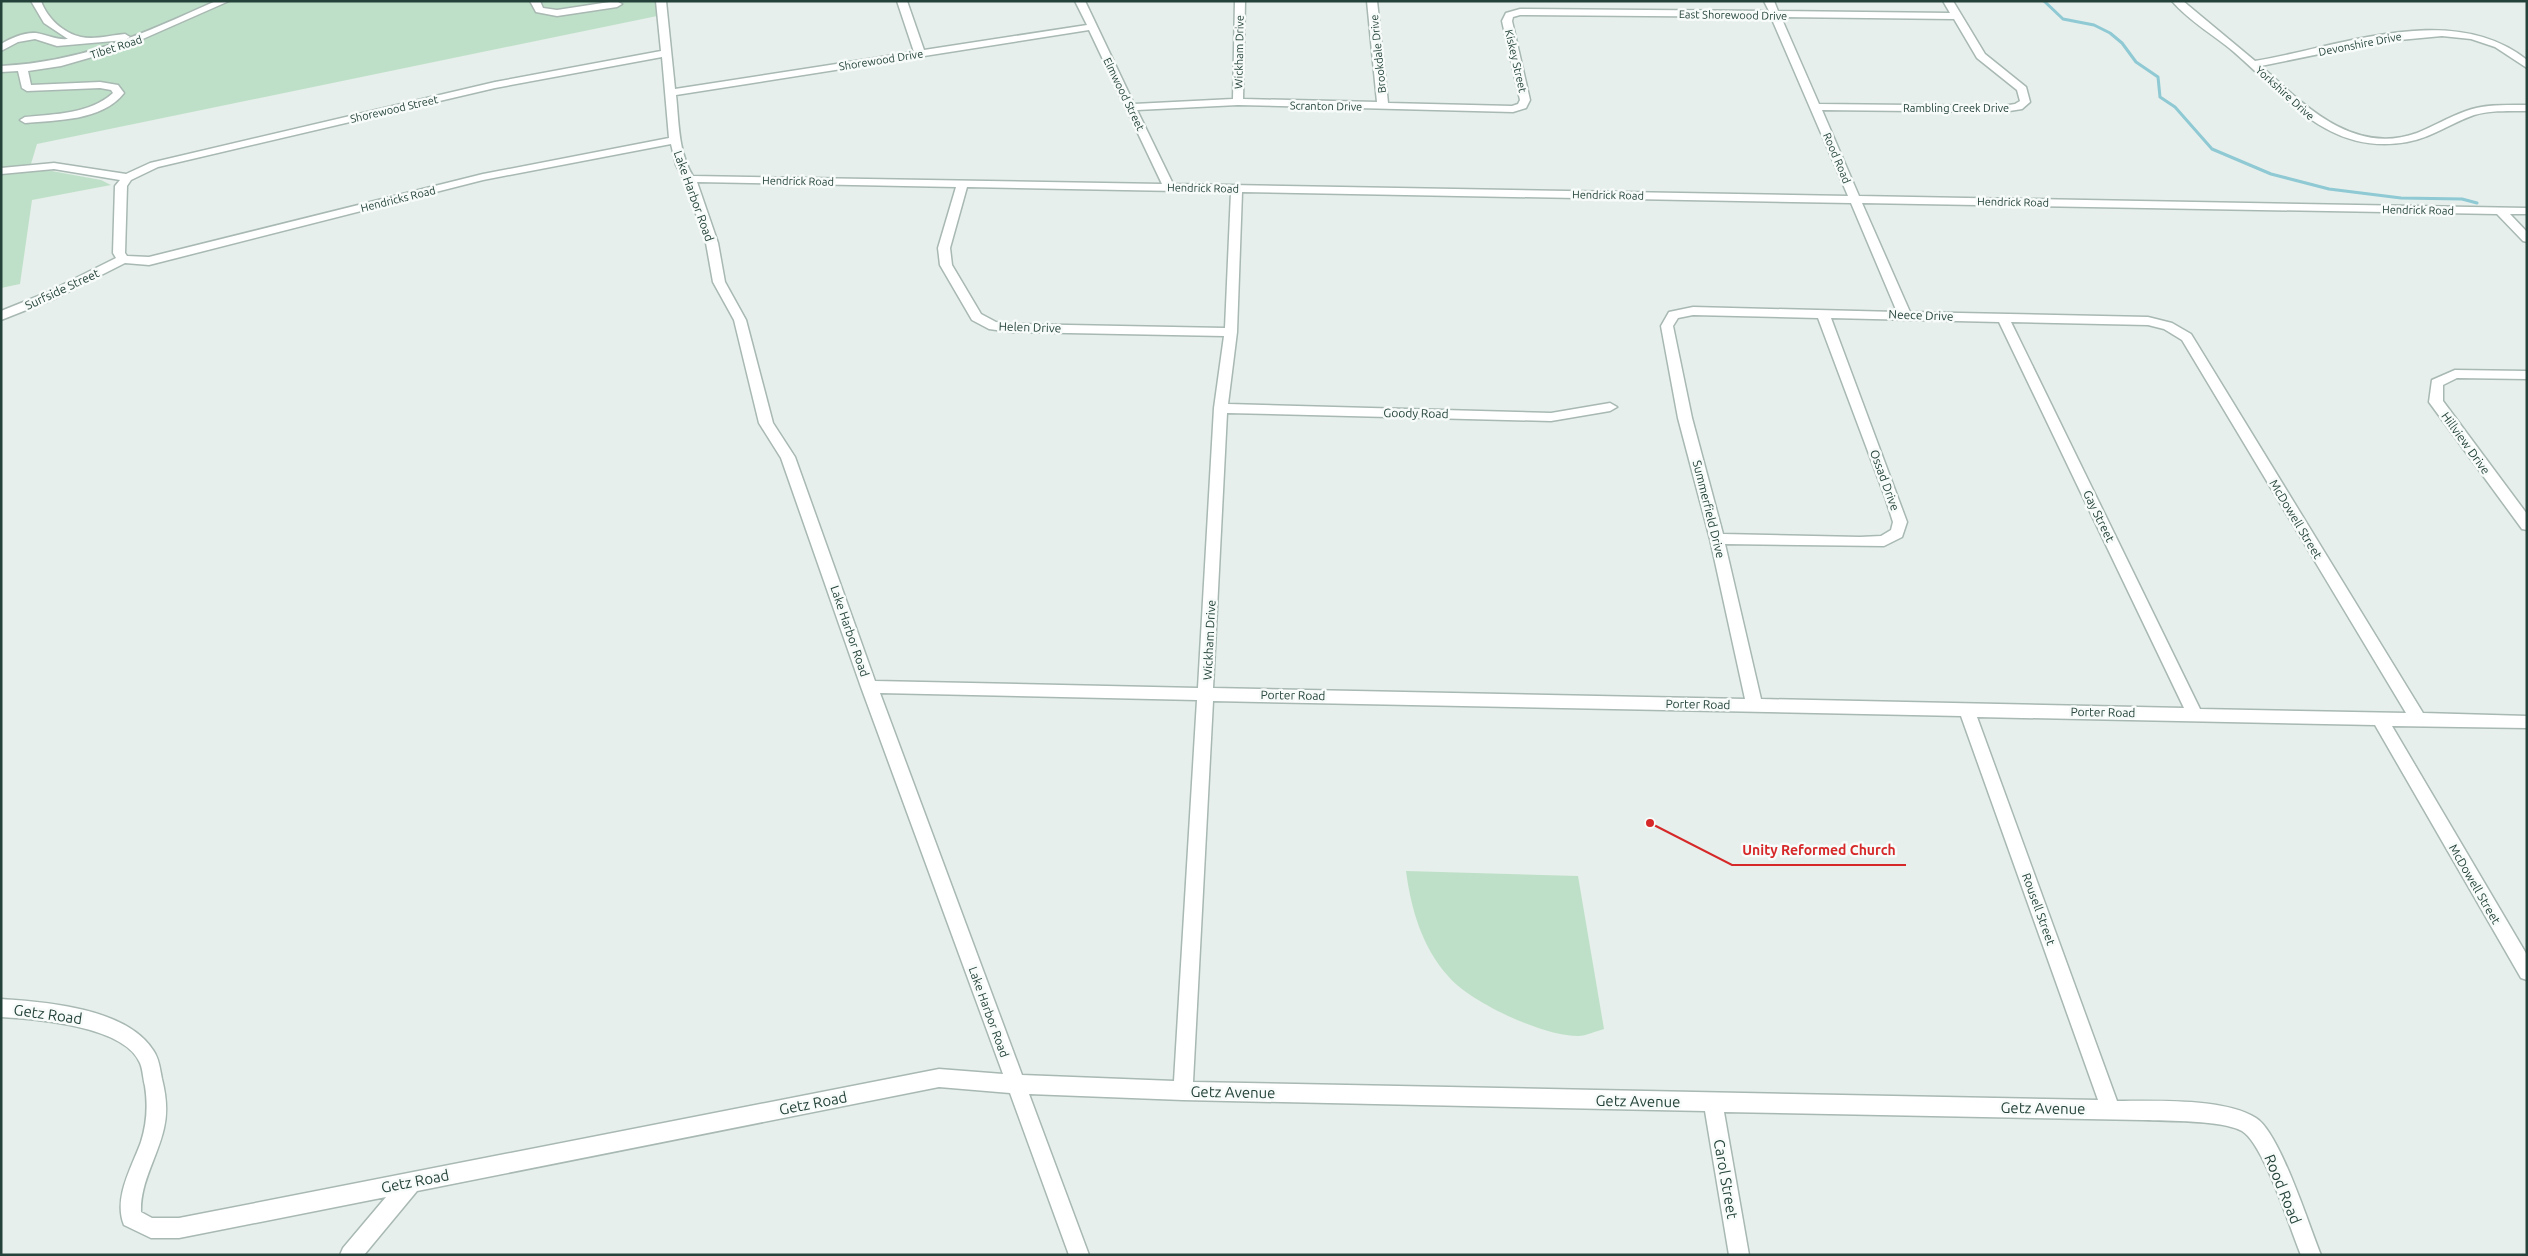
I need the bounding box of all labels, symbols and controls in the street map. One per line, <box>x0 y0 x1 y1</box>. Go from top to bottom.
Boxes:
street label: East Shorewood Drive <box>1679 8 1787 22</box>
street label: Brookdale Drive <box>1368 14 1388 94</box>
street label: Wickham Drive <box>1232 15 1246 89</box>
street label: Kiskey Street <box>1503 28 1529 94</box>
street label: Devonshire Drive <box>2317 30 2403 58</box>
street label: Tibet Road <box>89 33 143 61</box>
street label: Shorewood Drive <box>838 47 924 73</box>
street label: Elmwood Street <box>1101 56 1147 133</box>
street label: Yorkshire Drive <box>2253 64 2317 122</box>
street label: Shorewood Street <box>349 93 440 125</box>
street label: Scranton Drive <box>1290 99 1362 113</box>
street label: Rambling Creek Drive <box>1903 102 2009 114</box>
street label: Rood Road <box>1821 131 1853 185</box>
street label: Lake Harbor Road <box>672 149 716 243</box>
street label: Hendrick Road <box>762 174 834 188</box>
street label: Hendrick Road <box>1167 181 1239 195</box>
street label: Hendricks Road <box>359 184 437 214</box>
street label: Hendrick Road <box>1572 188 1644 202</box>
street label: Hendrick Road <box>1977 195 2049 209</box>
street label: Hendrick Road <box>2382 203 2454 217</box>
street label: Surfside Street <box>23 266 101 312</box>
street label: Neece Drive <box>1888 307 1954 323</box>
street label: Helen Drive <box>998 319 1062 335</box>
street label: Goody Road <box>1383 406 1449 420</box>
street label: Hillview Drive <box>2439 409 2493 477</box>
street label: Ossad Drive <box>1868 448 1902 512</box>
street label: Summerfield Drive <box>1691 459 1727 559</box>
street label: McDowell Street <box>2267 477 2325 561</box>
street label: Gay Street <box>2081 488 2117 544</box>
street label: Lake Harbor Road <box>828 584 872 678</box>
street label: Wickham Drive <box>1200 600 1218 680</box>
street label: Porter Road <box>1260 688 1326 702</box>
street label: Porter Road <box>1665 697 1731 711</box>
street label: Porter Road <box>2070 705 2136 719</box>
callout: Unity Reformed Church <box>1732 836 1906 865</box>
text: Unity Reformed Church <box>1742 842 1896 858</box>
street label: McDowell Street <box>2447 842 2503 926</box>
street label: Rousell Street <box>2020 871 2058 947</box>
street label: Lake Harbor Road <box>967 965 1011 1059</box>
street label: Getz Road <box>13 1001 83 1027</box>
street label: Getz Avenue <box>1190 1083 1276 1101</box>
street label: Getz Road <box>777 1088 849 1118</box>
street label: Getz Avenue <box>1595 1092 1681 1110</box>
street label: Getz Avenue <box>2000 1099 2086 1117</box>
street label: Carol Street <box>1711 1138 1741 1220</box>
street label: Rood Road <box>2261 1152 2305 1226</box>
street label: Getz Road <box>379 1166 451 1196</box>

